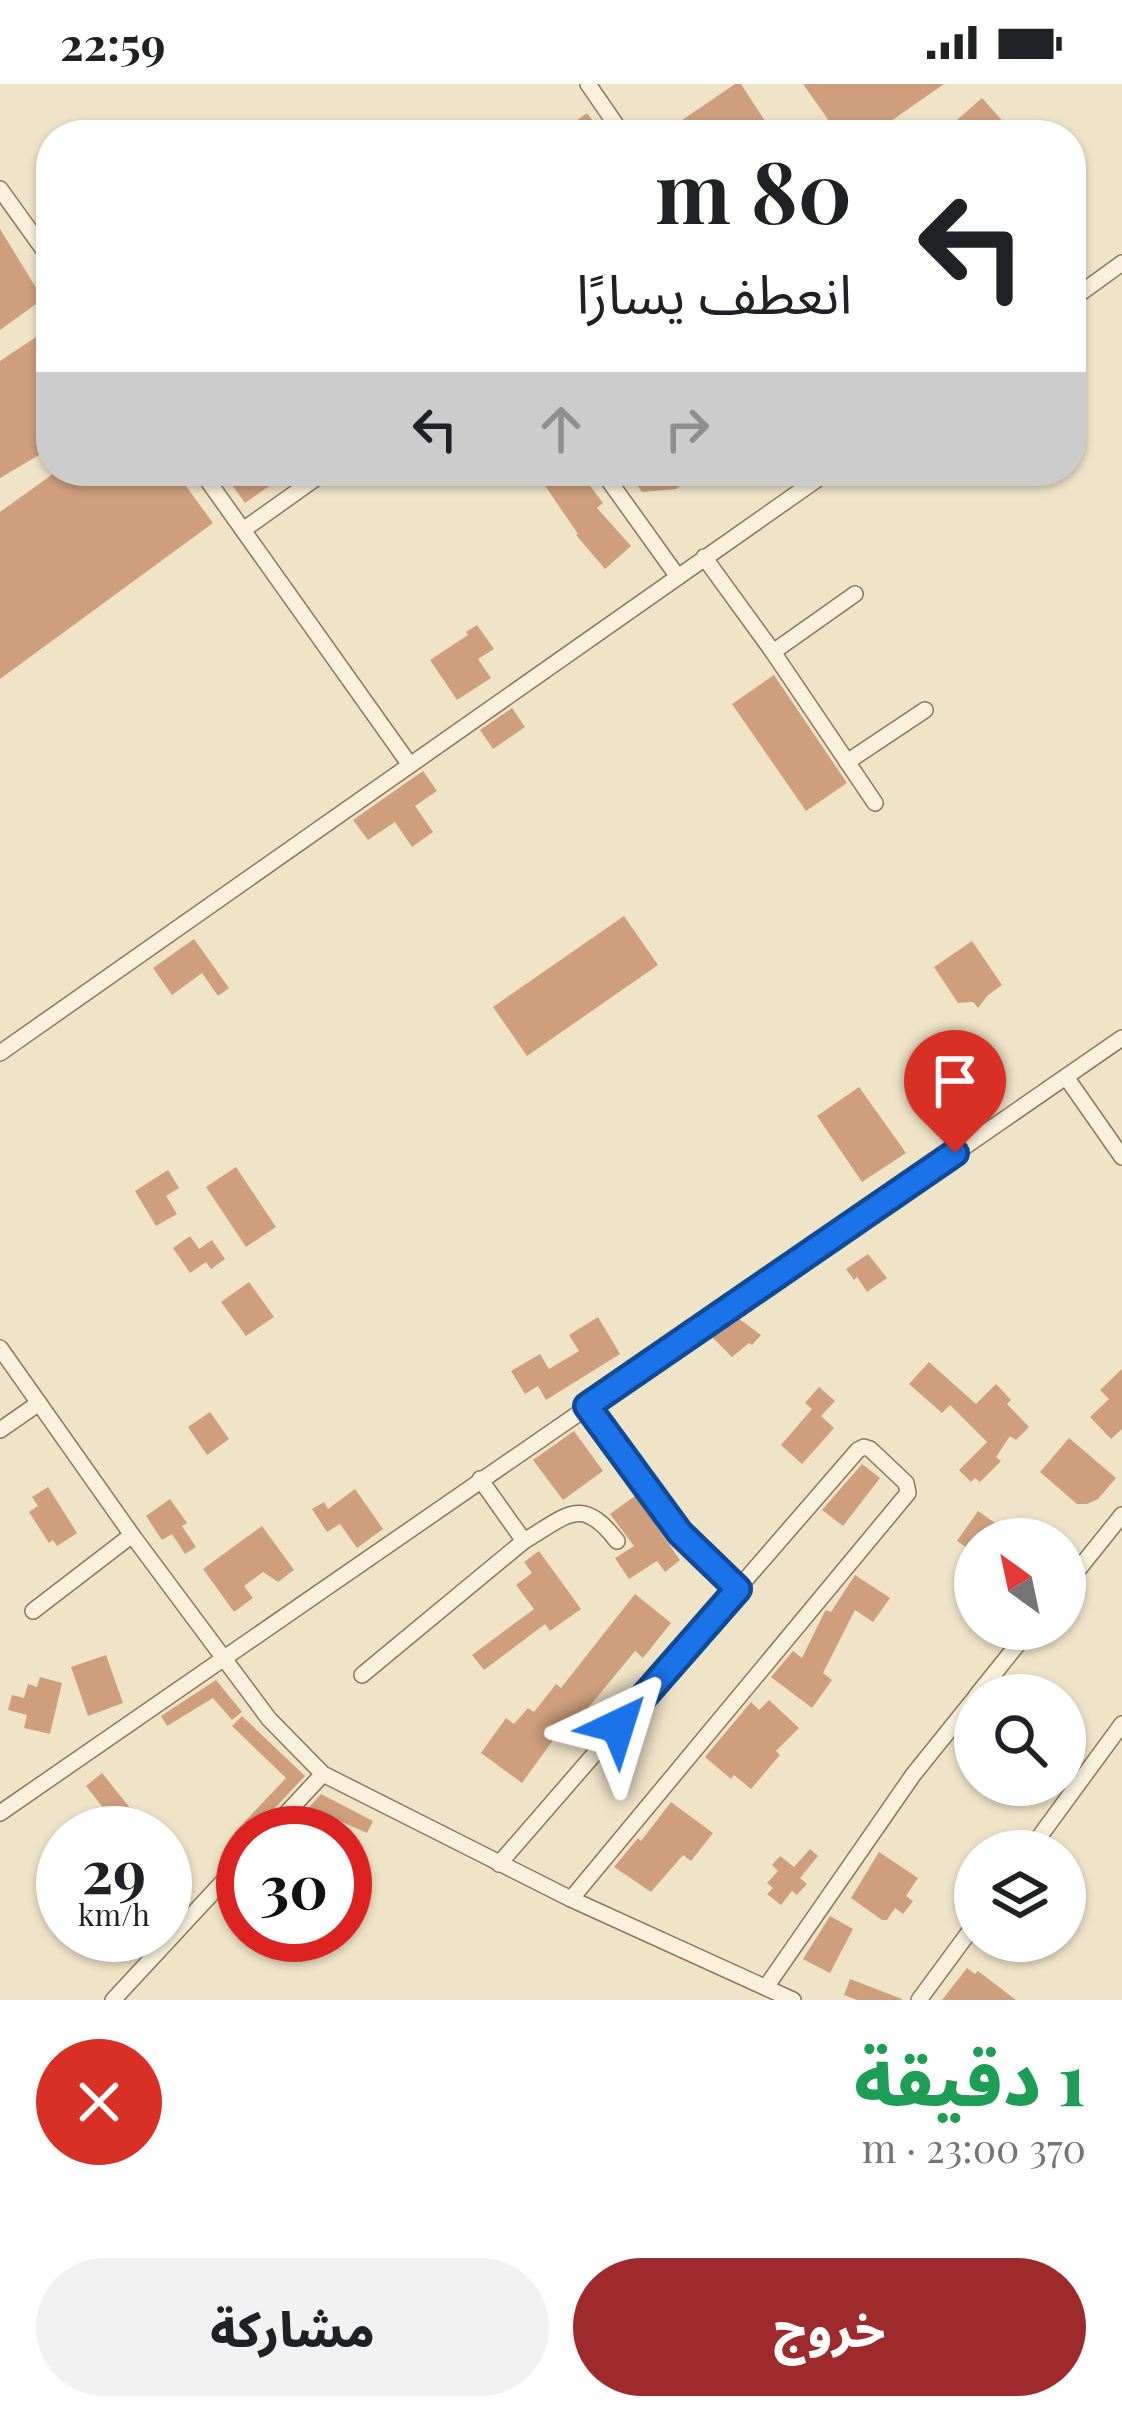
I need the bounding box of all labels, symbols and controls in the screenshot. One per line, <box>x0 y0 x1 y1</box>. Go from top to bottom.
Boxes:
text: 22:59 <box>60 12 166 72</box>
text: 80 m <box>655 133 852 245</box>
icon: left <box>894 168 1050 324</box>
text: انعطف يسارًا <box>576 256 852 328</box>
icon: left <box>402 396 468 462</box>
icon: ahead <box>528 396 594 462</box>
icon: right <box>654 396 720 462</box>
pin <box>904 1030 1006 1153</box>
icon: arrive <box>922 1048 988 1114</box>
north arrow <box>954 1518 1086 1650</box>
map controls <box>954 1518 1086 1962</box>
position arrow <box>555 1663 681 1789</box>
button: search <box>954 1674 1086 1806</box>
speed limit sign: 30 <box>216 1806 372 1962</box>
text: 29 <box>82 1829 146 1909</box>
button: layers <box>954 1830 1086 1962</box>
text: km/h <box>78 1894 150 1934</box>
text: 1 دقيقة <box>854 2028 1086 2124</box>
button: close <box>36 2039 162 2165</box>
text: 370 m · 23:00 <box>862 2121 1086 2173</box>
button: مشاركة <box>36 2258 549 2396</box>
button: خروج <box>573 2258 1086 2396</box>

